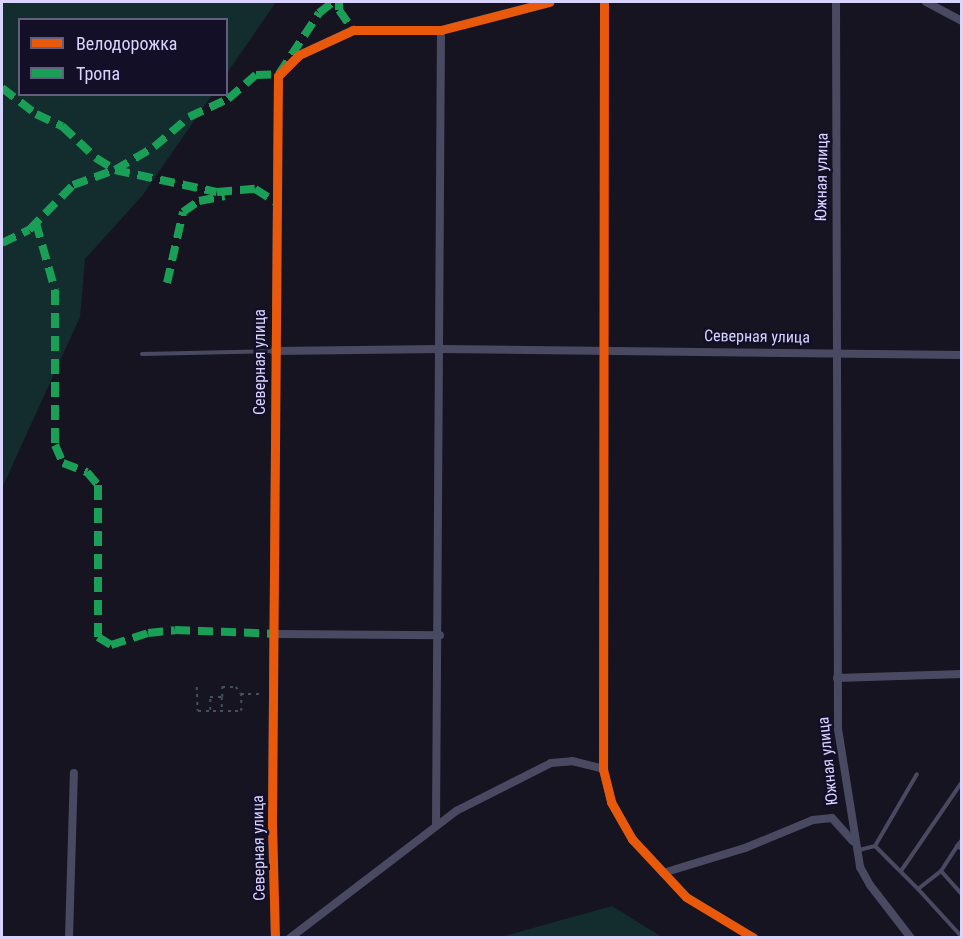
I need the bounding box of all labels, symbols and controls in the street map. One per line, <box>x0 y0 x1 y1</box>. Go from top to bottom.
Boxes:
legend <box>18 18 228 96</box>
text: Велодорожка <box>76 33 177 54</box>
text: Тропа <box>76 63 120 84</box>
street label: Южная улица <box>812 132 832 222</box>
street label: Северная улица <box>250 309 270 415</box>
street label: Северная улица <box>704 326 810 348</box>
street label: Южная улица <box>814 716 842 806</box>
street label: Северная улица <box>248 795 270 901</box>

